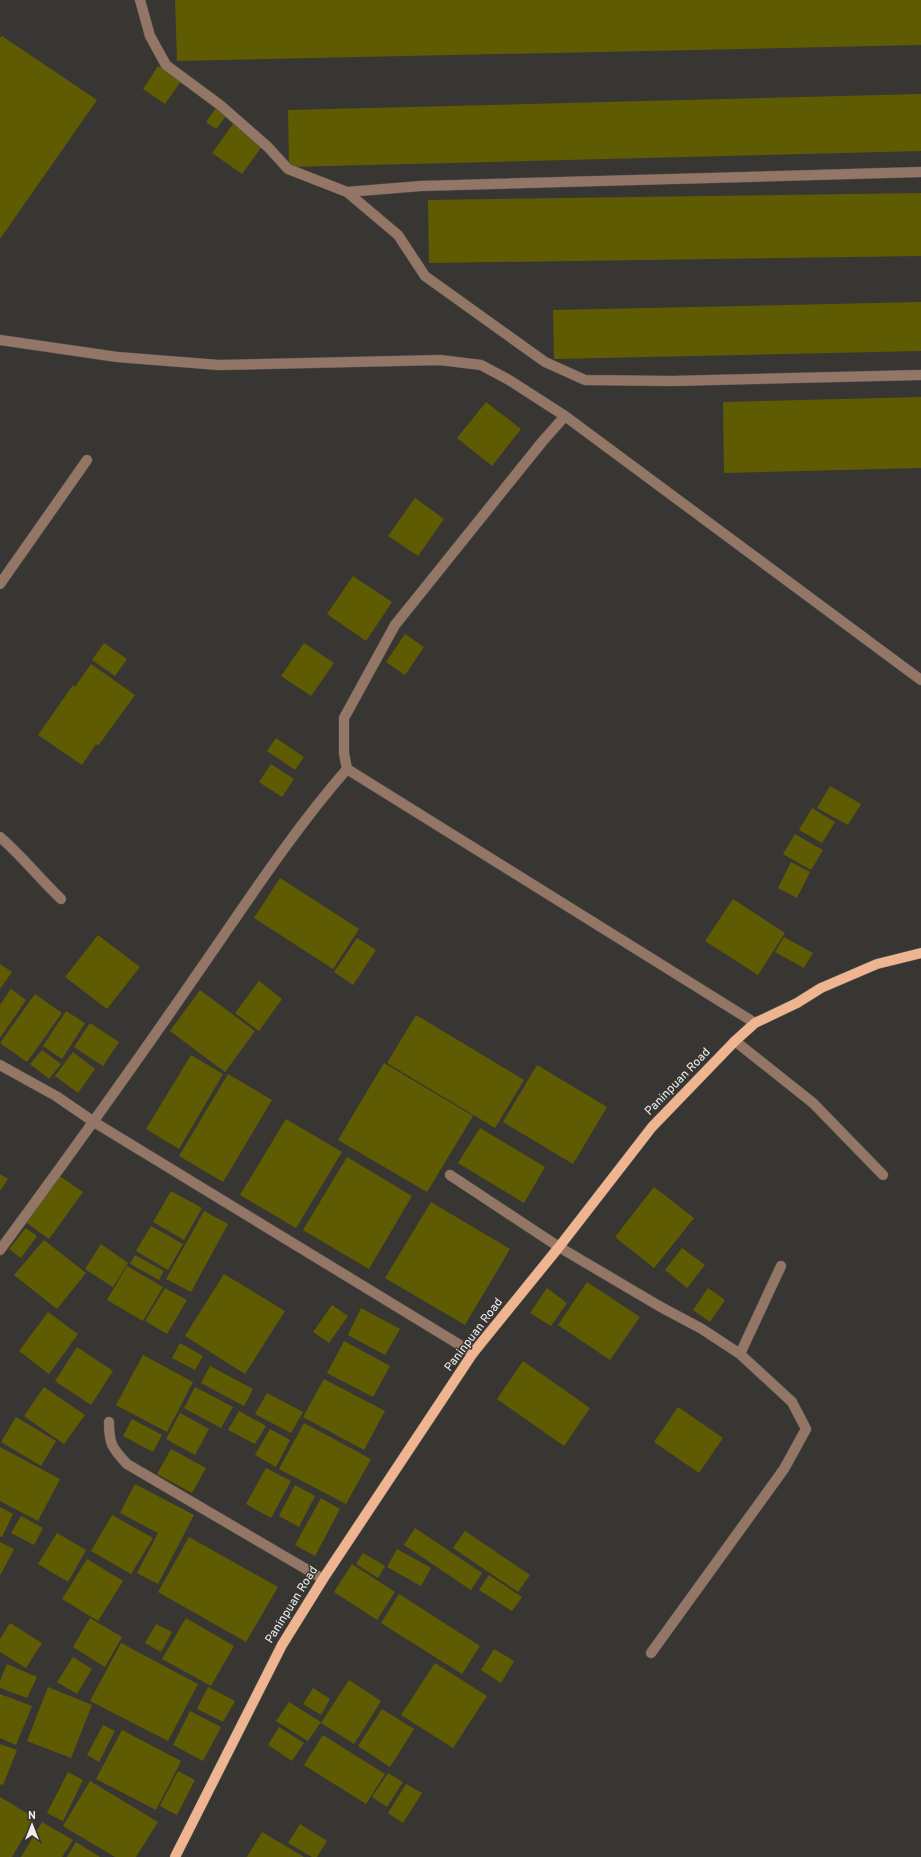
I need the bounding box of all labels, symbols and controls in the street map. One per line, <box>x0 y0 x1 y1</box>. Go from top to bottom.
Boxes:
street label: Paninpuan Road <box>642 1045 714 1119</box>
street label: Paninpuan Road <box>441 1295 507 1375</box>
street label: Paninpuan Road <box>262 1563 322 1647</box>
north arrow <box>12 1805 52 1845</box>
text: N <box>28 1809 36 1823</box>

